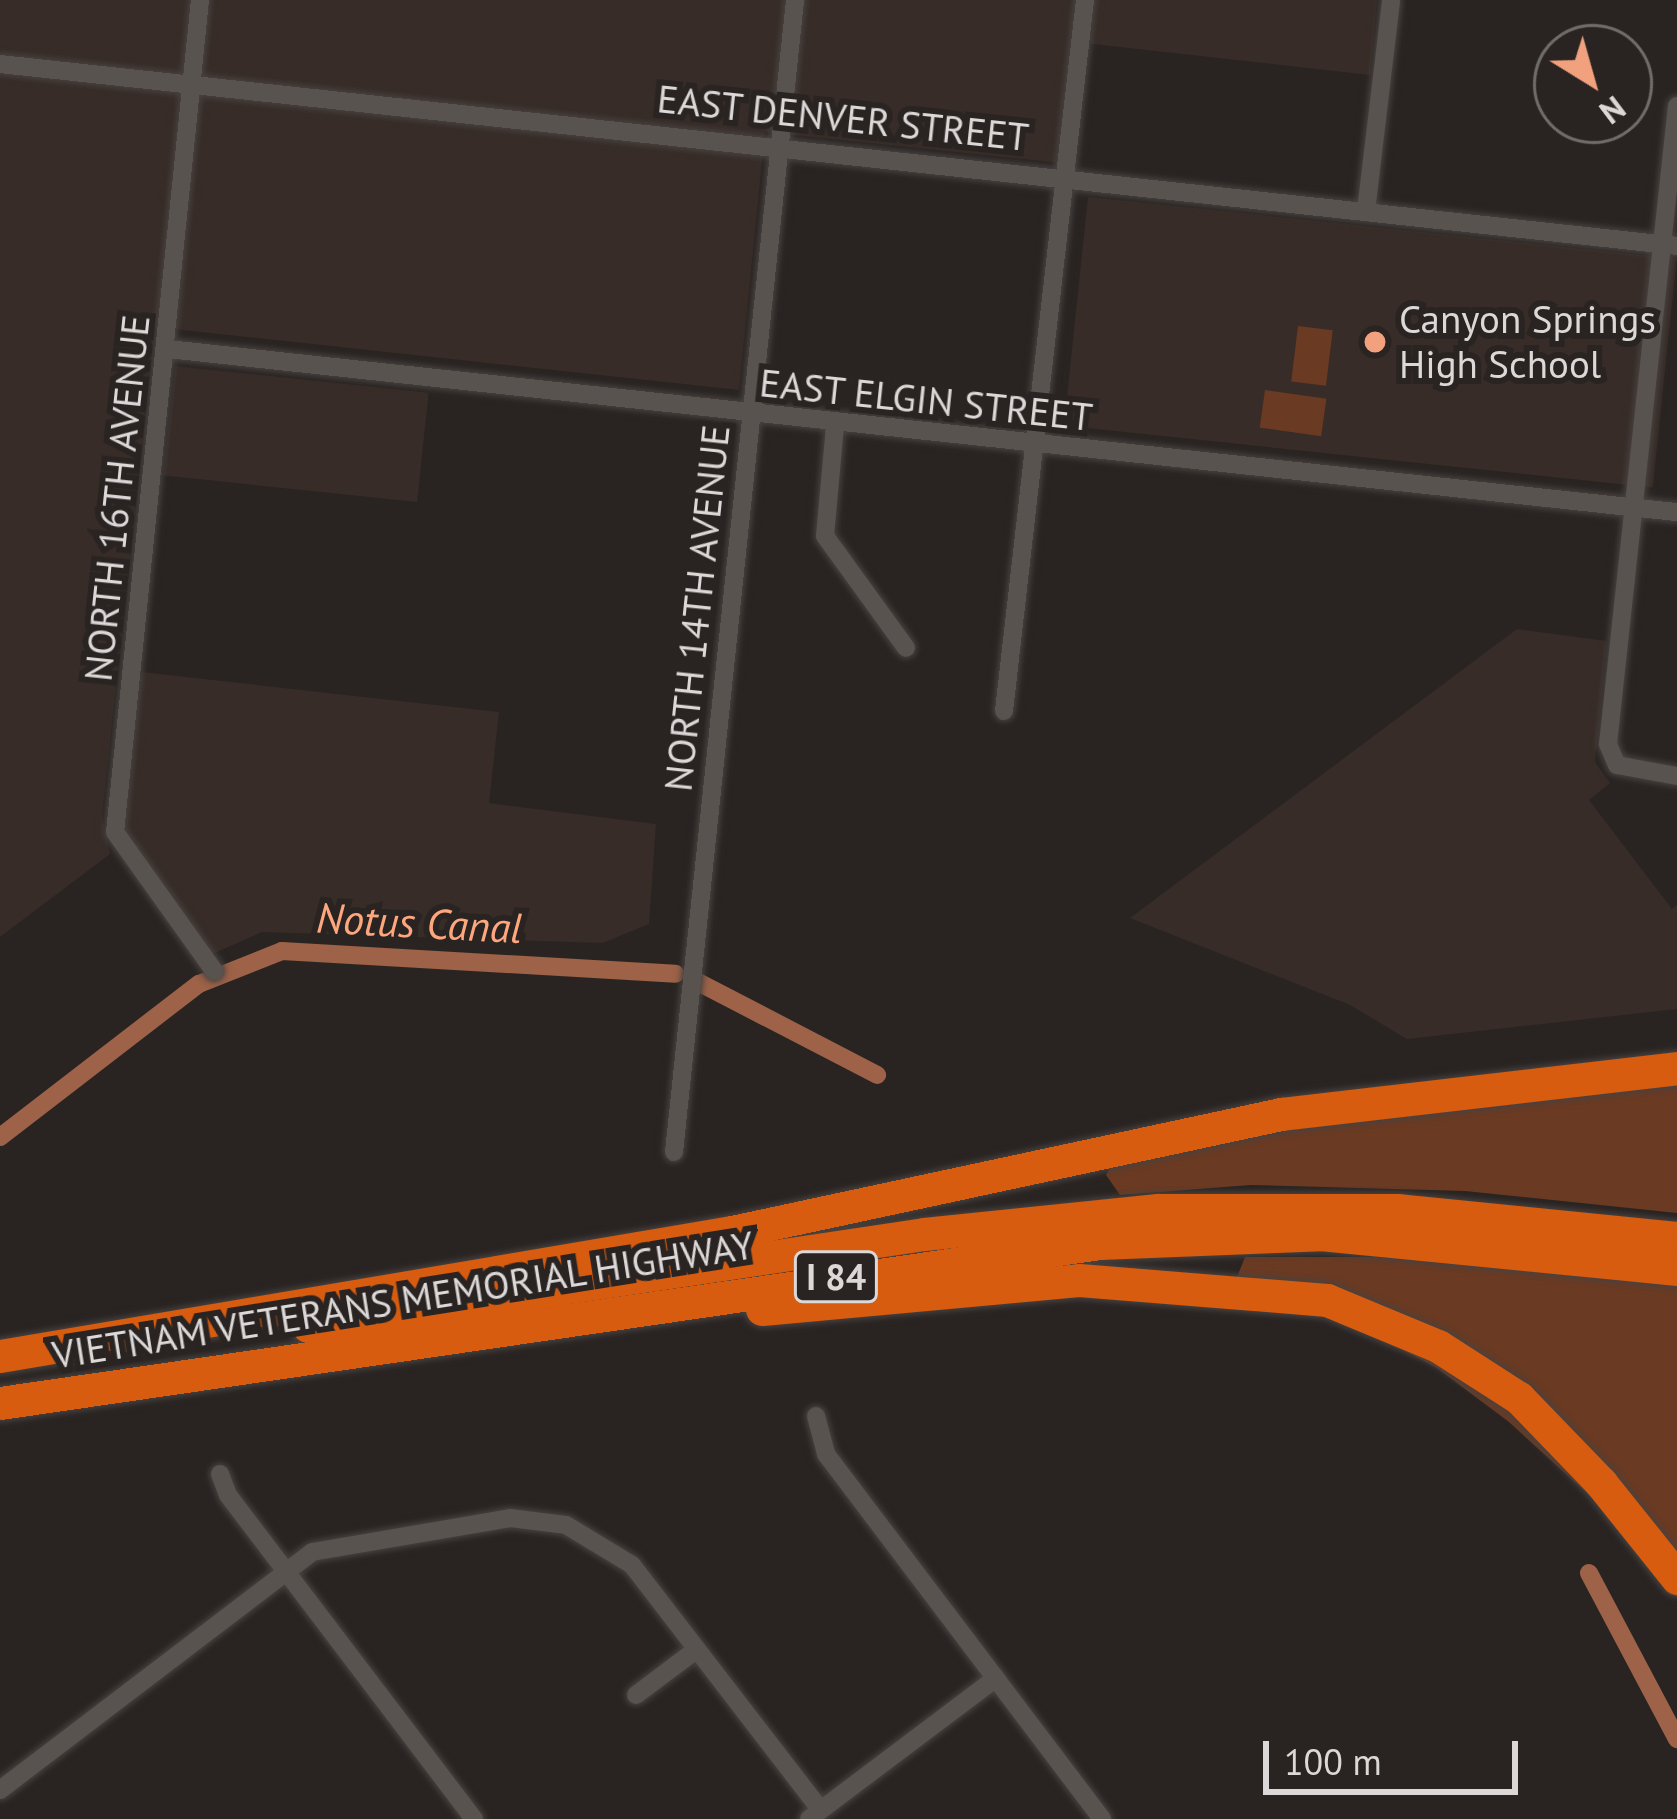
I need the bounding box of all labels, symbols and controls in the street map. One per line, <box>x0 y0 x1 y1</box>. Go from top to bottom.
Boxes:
north arrow <box>1533 24 1653 144</box>
street label: EAST DENVER STREET <box>654 75 1032 161</box>
text: N <box>1592 87 1635 134</box>
place label: Canyon Springs High School <box>1399 297 1656 388</box>
street label: NORTH 16TH AVENUE <box>74 312 160 684</box>
marker: Canyon Springs High School <box>1362 329 1388 355</box>
street label: EAST ELGIN STREET <box>757 359 1095 441</box>
street label: NORTH 14TH AVENUE <box>654 422 740 794</box>
water label: Notus Canal <box>315 892 523 954</box>
street label: VIETNAM VETERANS MEMORIAL HIGHWAY <box>48 1221 758 1379</box>
road number: I 84 <box>791 1247 881 1307</box>
scale bar <box>1269 1717 1524 1791</box>
text: 100 m <box>1284 1738 1382 1785</box>

